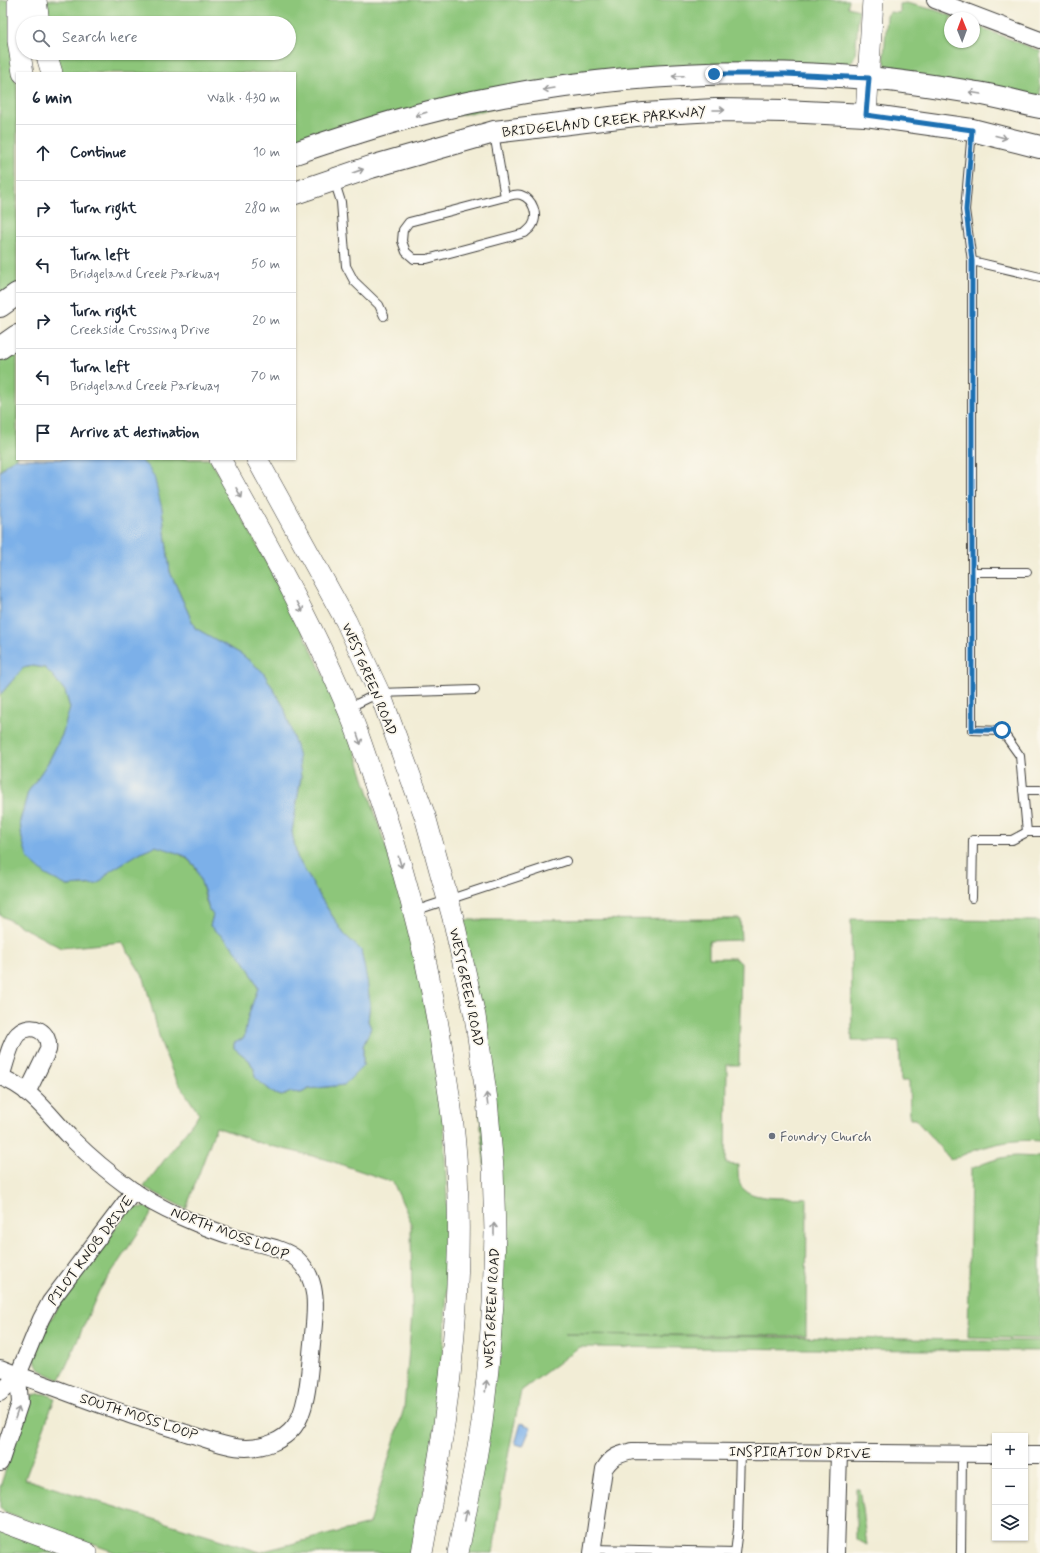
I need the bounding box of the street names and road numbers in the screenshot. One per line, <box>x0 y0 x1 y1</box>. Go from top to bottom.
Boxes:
street label: BRIDGELAND CREEK PARKWAY <box>501 102 707 142</box>
street label: WESTGREEN ROAD <box>337 620 401 738</box>
street label: WESTGREEN ROAD <box>445 926 487 1048</box>
street label: PILOT KNOB DRIVE <box>44 1192 138 1309</box>
street label: NORTH MOSS LOOP <box>168 1203 291 1265</box>
street label: WESTGREEN ROAD <box>480 1247 504 1369</box>
street label: SOUTH MOSS LOOP <box>78 1389 200 1444</box>
street label: INSPIRATION DRIVE <box>729 1443 871 1463</box>

